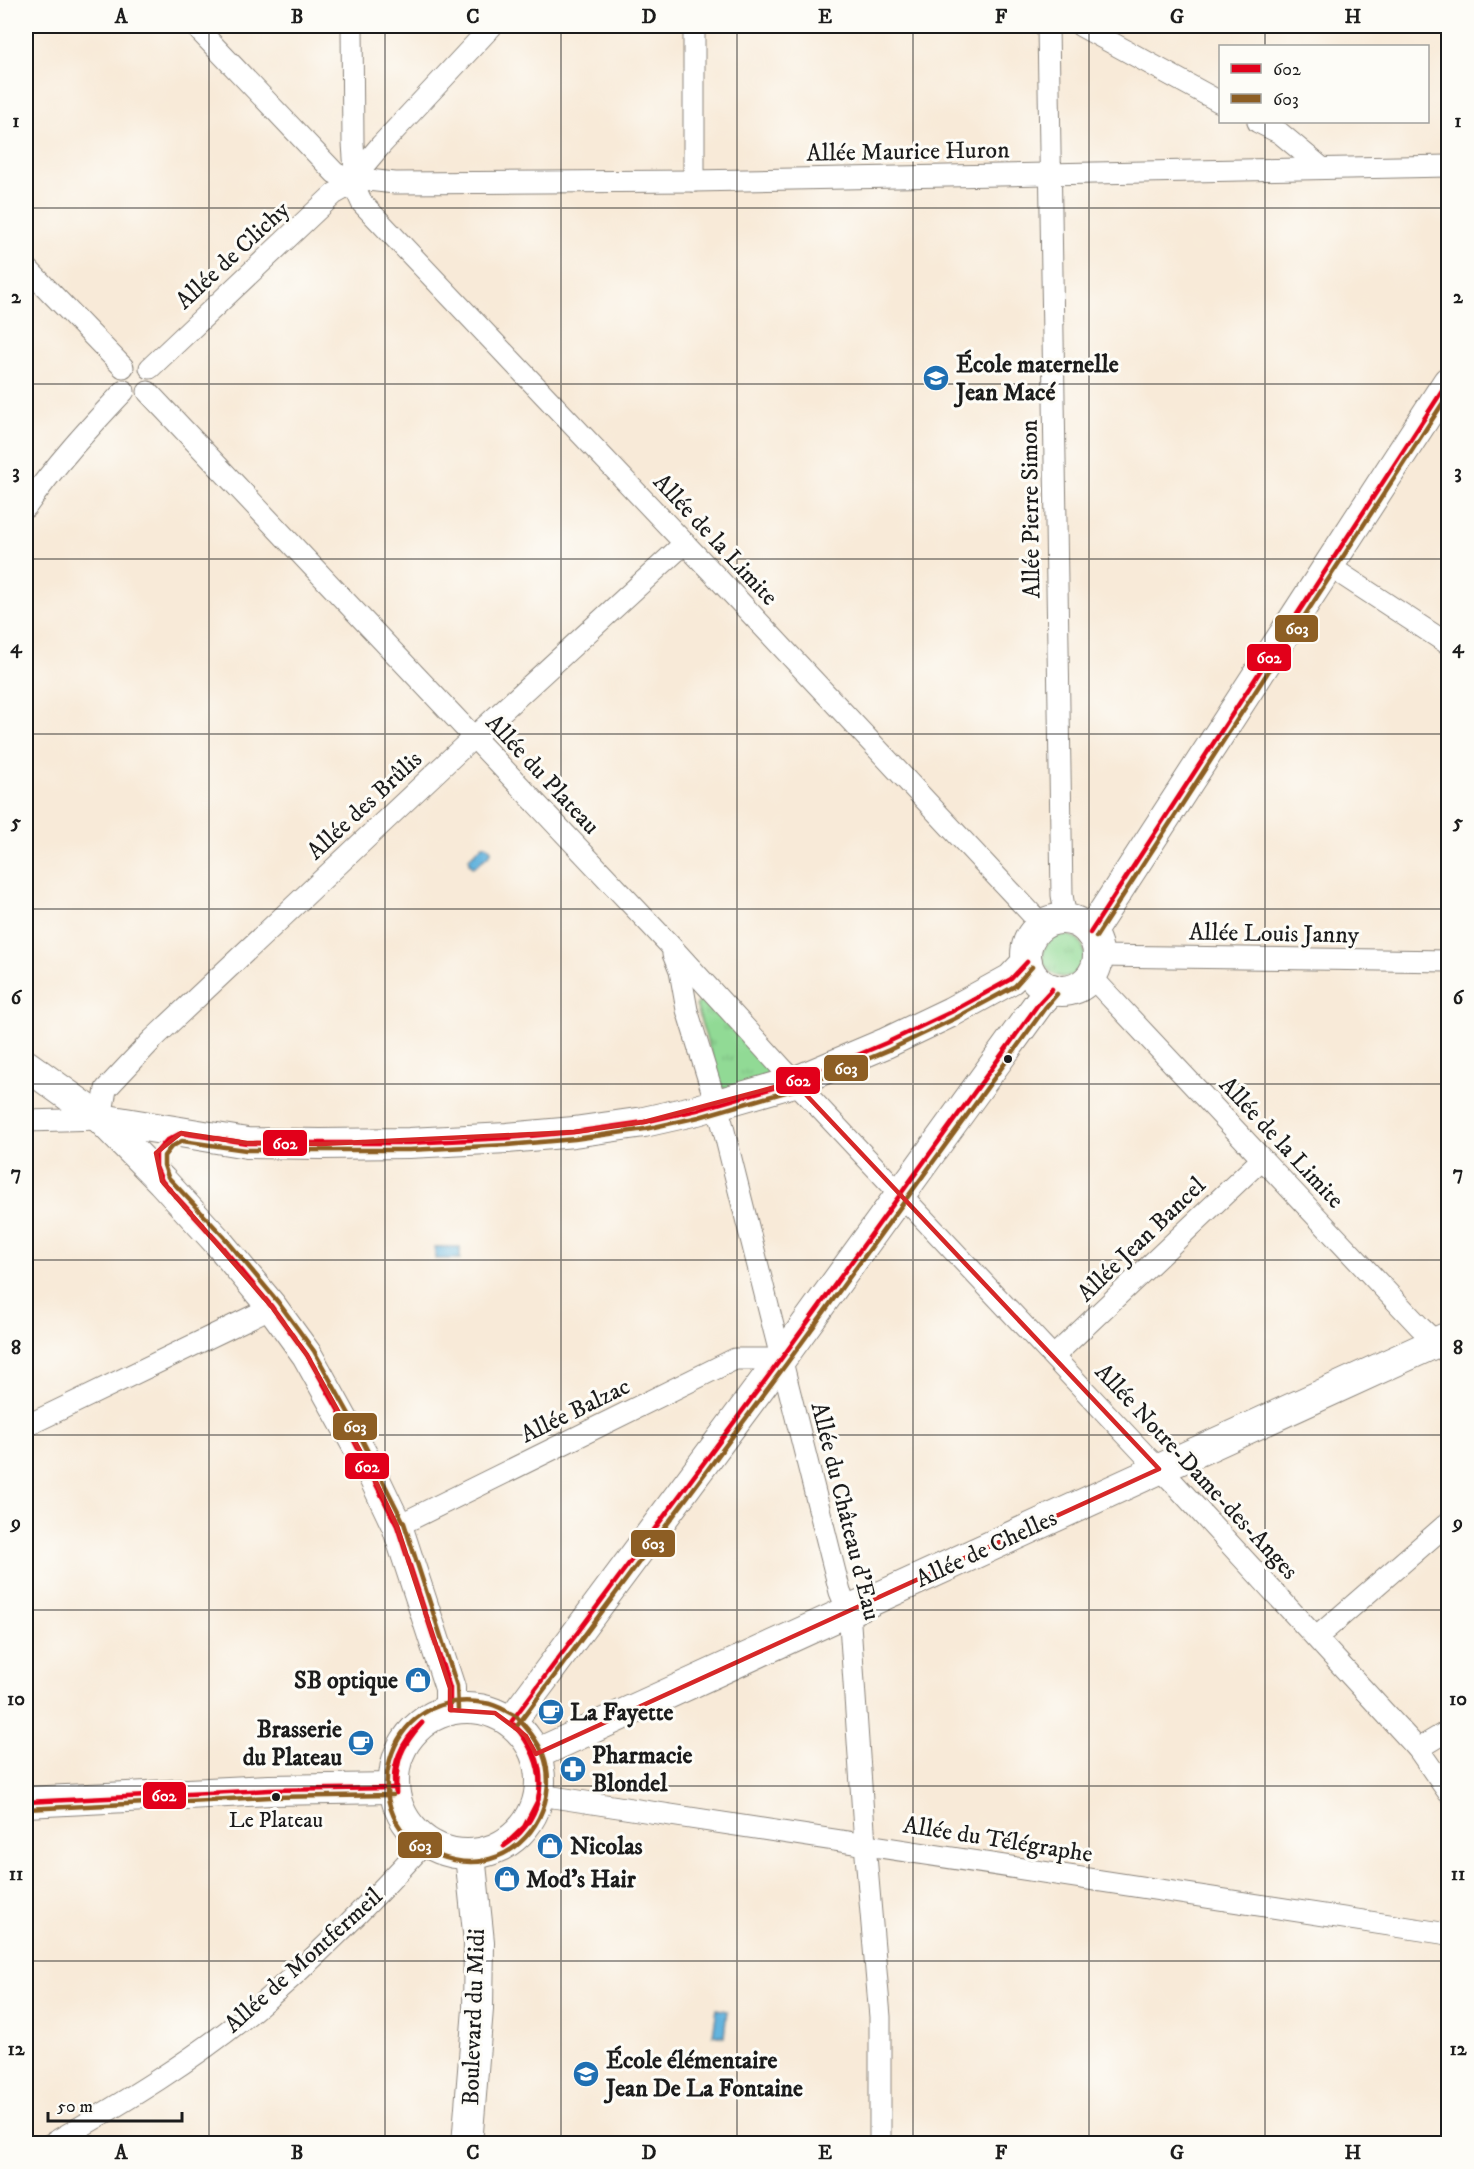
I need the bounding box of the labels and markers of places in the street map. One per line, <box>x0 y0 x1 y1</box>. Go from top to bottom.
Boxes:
place label: École maternelle Jean Macé <box>953 349 1119 408</box>
school or university icon: École maternelle Jean Macé <box>921 363 951 393</box>
unlabelled marker <box>1002 1053 1014 1065</box>
shop icon: SB optique <box>403 1665 433 1695</box>
place label: SB optique <box>294 1666 398 1696</box>
cafe icon: La Fayette <box>536 1697 566 1727</box>
place label: La Fayette <box>570 1698 673 1728</box>
place label: Brasserie du Plateau <box>243 1715 342 1773</box>
cafe icon: Brasserie du Plateau <box>346 1728 376 1758</box>
place label: Pharmacie Blondel <box>592 1741 692 1799</box>
pharmacy icon: Pharmacie Blondel <box>558 1754 588 1784</box>
marker: Le Plateau <box>270 1791 282 1803</box>
place label: Le Plateau <box>229 1807 323 1834</box>
shop icon: Nicolas <box>535 1831 565 1861</box>
place label: Nicolas <box>570 1832 643 1862</box>
shop icon: Mod's Hair <box>492 1864 522 1894</box>
place label: Mod's Hair <box>526 1865 637 1895</box>
place label: École élémentaire Jean De La Fontaine <box>603 2045 803 2104</box>
school or university icon: École élémentaire Jean De La Fontaine <box>571 2059 601 2089</box>

